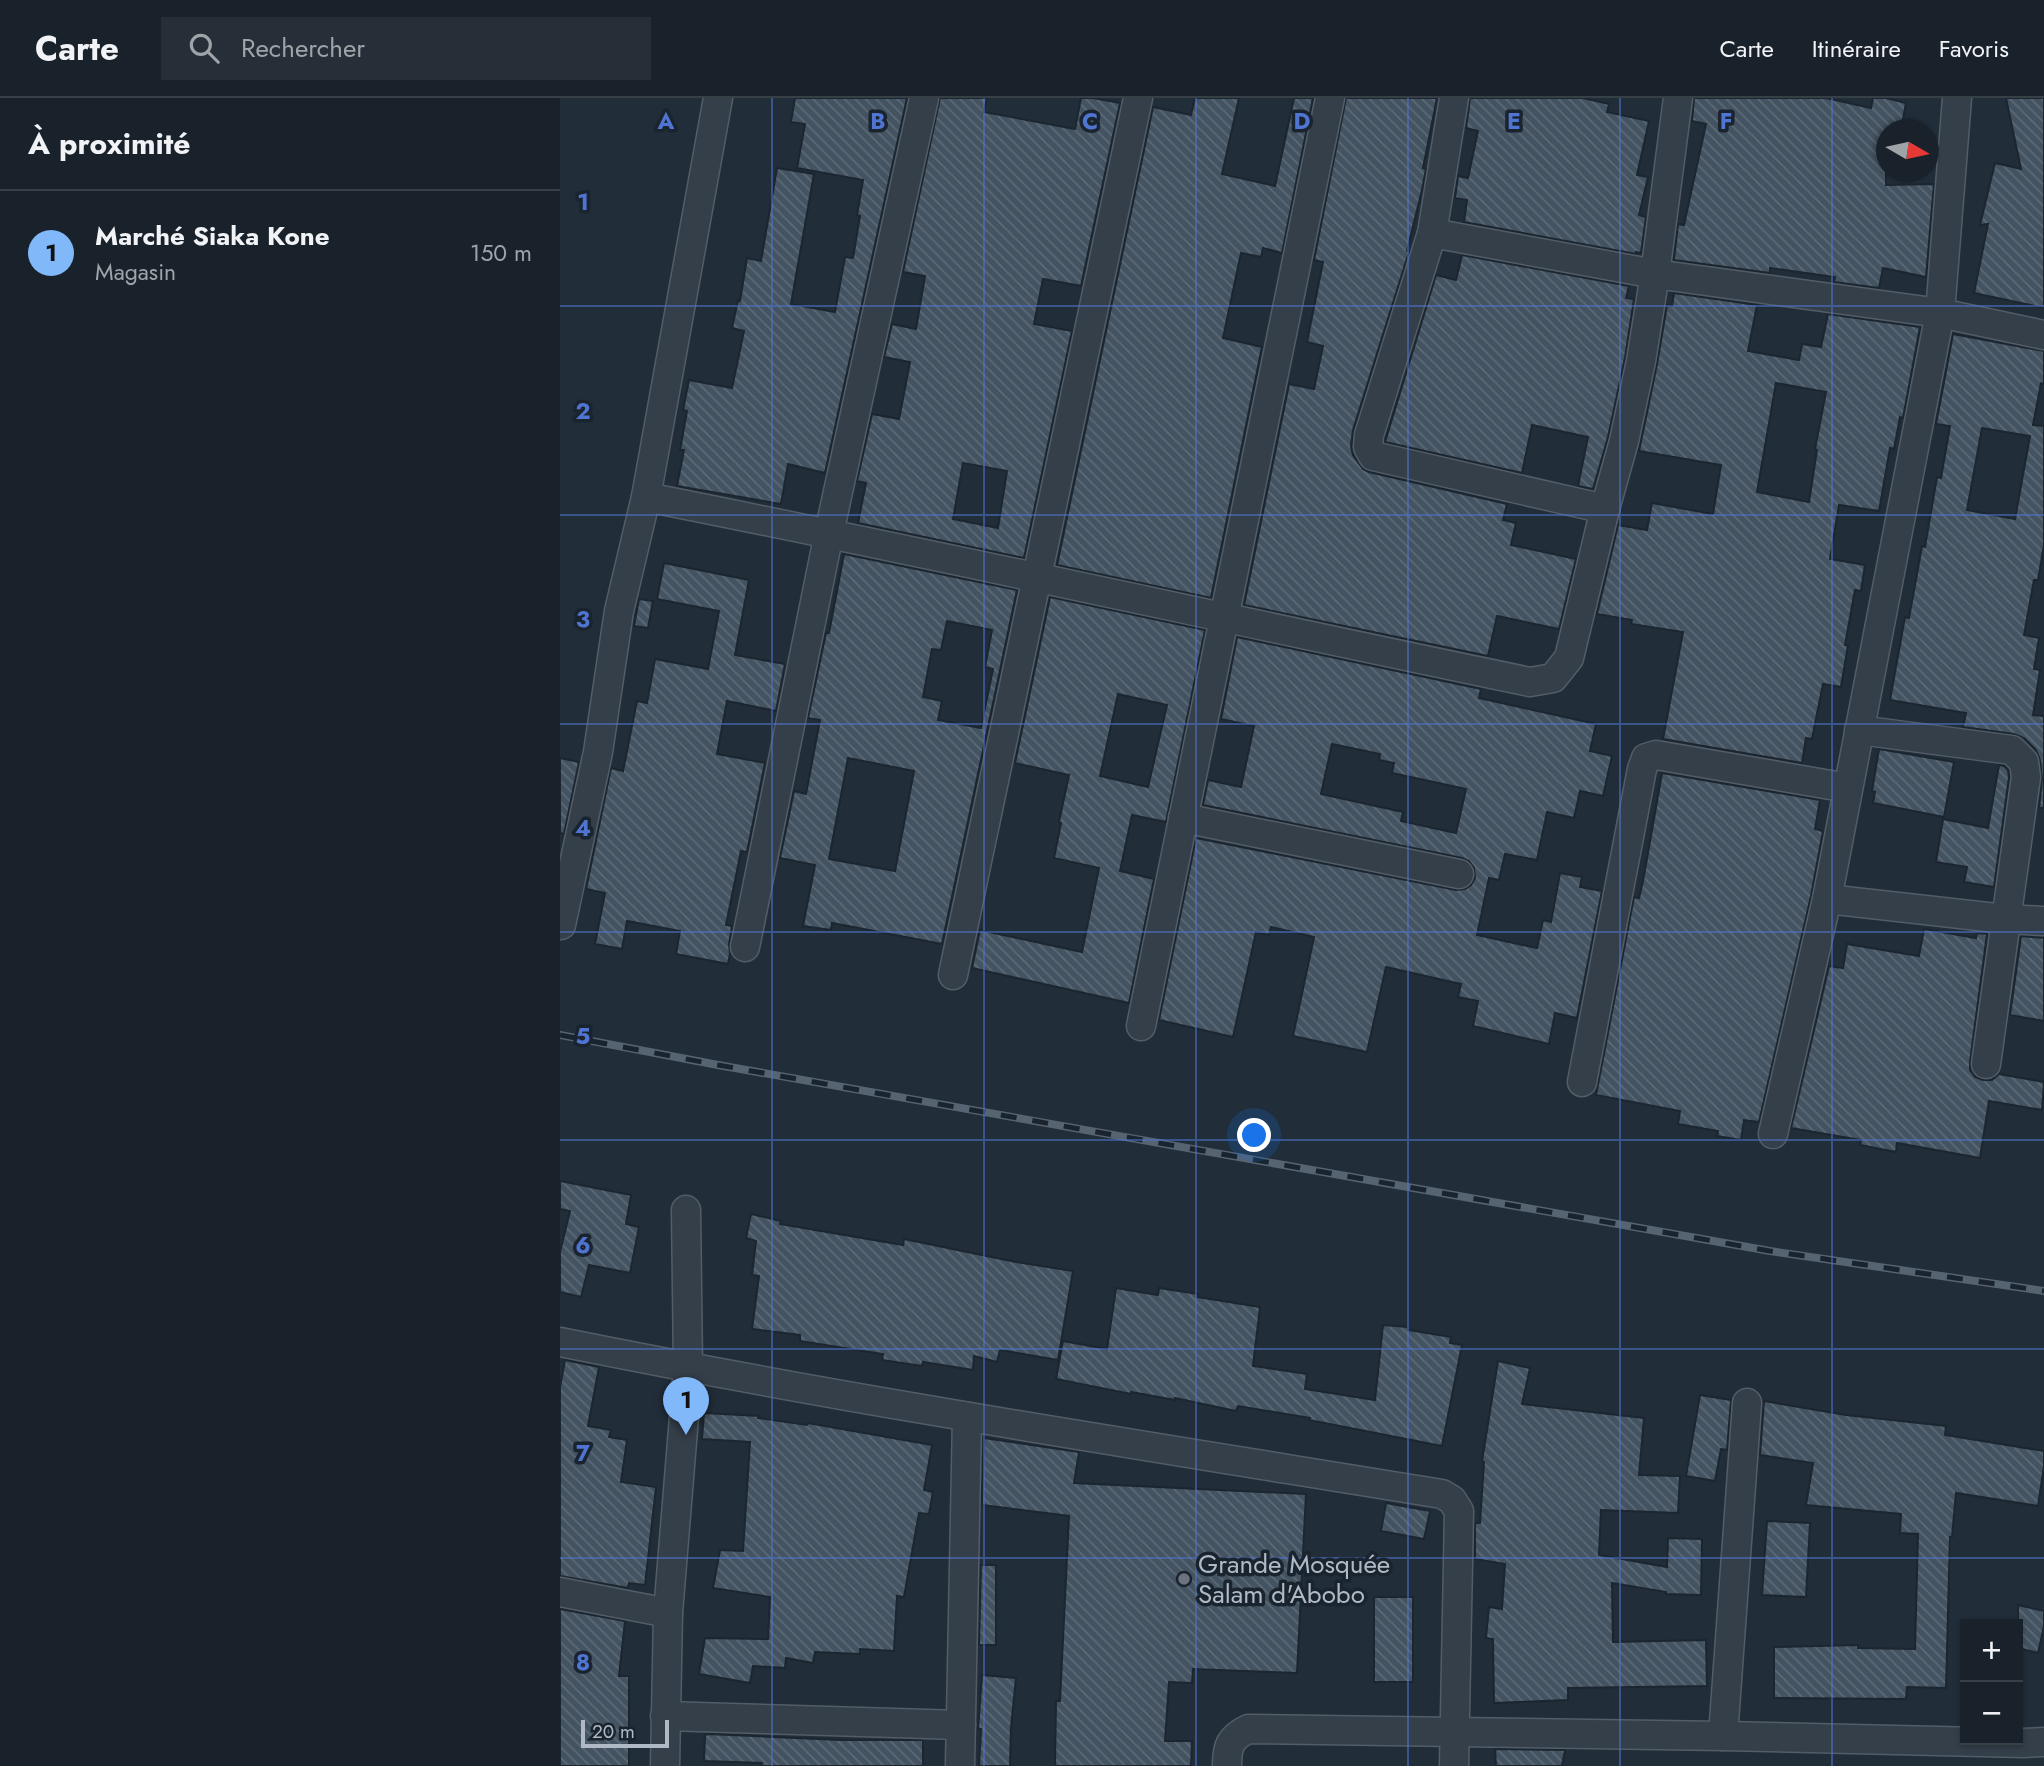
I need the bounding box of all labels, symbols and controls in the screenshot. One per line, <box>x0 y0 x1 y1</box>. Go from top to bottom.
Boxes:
search box <box>161 17 651 80</box>
text: Carte <box>35 25 119 72</box>
icon: search <box>185 29 223 67</box>
text: Rechercher <box>241 29 365 67</box>
text: Carte <box>1719 31 1774 66</box>
text: Itinéraire <box>1812 31 1901 66</box>
text: Favoris <box>1939 31 2009 66</box>
text: A <box>657 104 675 138</box>
text: B <box>870 104 886 138</box>
text: C <box>1082 104 1098 138</box>
text: D <box>1294 104 1311 138</box>
text: E <box>1507 104 1521 138</box>
text: F <box>1720 104 1732 138</box>
north arrow <box>1876 119 1939 182</box>
text: À proximité <box>28 122 191 165</box>
text: 1 <box>577 185 589 219</box>
text: Marché Siaka Kone <box>95 217 330 255</box>
text: 1 <box>45 236 57 270</box>
text: 150 m <box>470 236 532 270</box>
text: Magasin <box>95 255 176 289</box>
text: 2 <box>575 394 591 428</box>
text: 3 <box>576 602 590 636</box>
text: 4 <box>575 811 591 845</box>
text: 5 <box>576 1019 590 1053</box>
your location <box>1237 1118 1271 1152</box>
text: 6 <box>575 1228 591 1262</box>
pin: 1 <box>663 1377 709 1435</box>
text: 7 <box>576 1436 590 1470</box>
place label: Grande Mosquée Salam d'Abobo <box>1198 1545 1390 1613</box>
marker: Grande Mosquée Salam d'Abobo <box>1176 1571 1192 1587</box>
map controls <box>1960 1619 2023 1745</box>
button: + <box>1960 1619 2023 1682</box>
text: 8 <box>576 1645 590 1679</box>
button: − <box>1960 1682 2023 1745</box>
scale bar <box>581 1717 668 1749</box>
text: 20 m <box>592 1718 635 1745</box>

